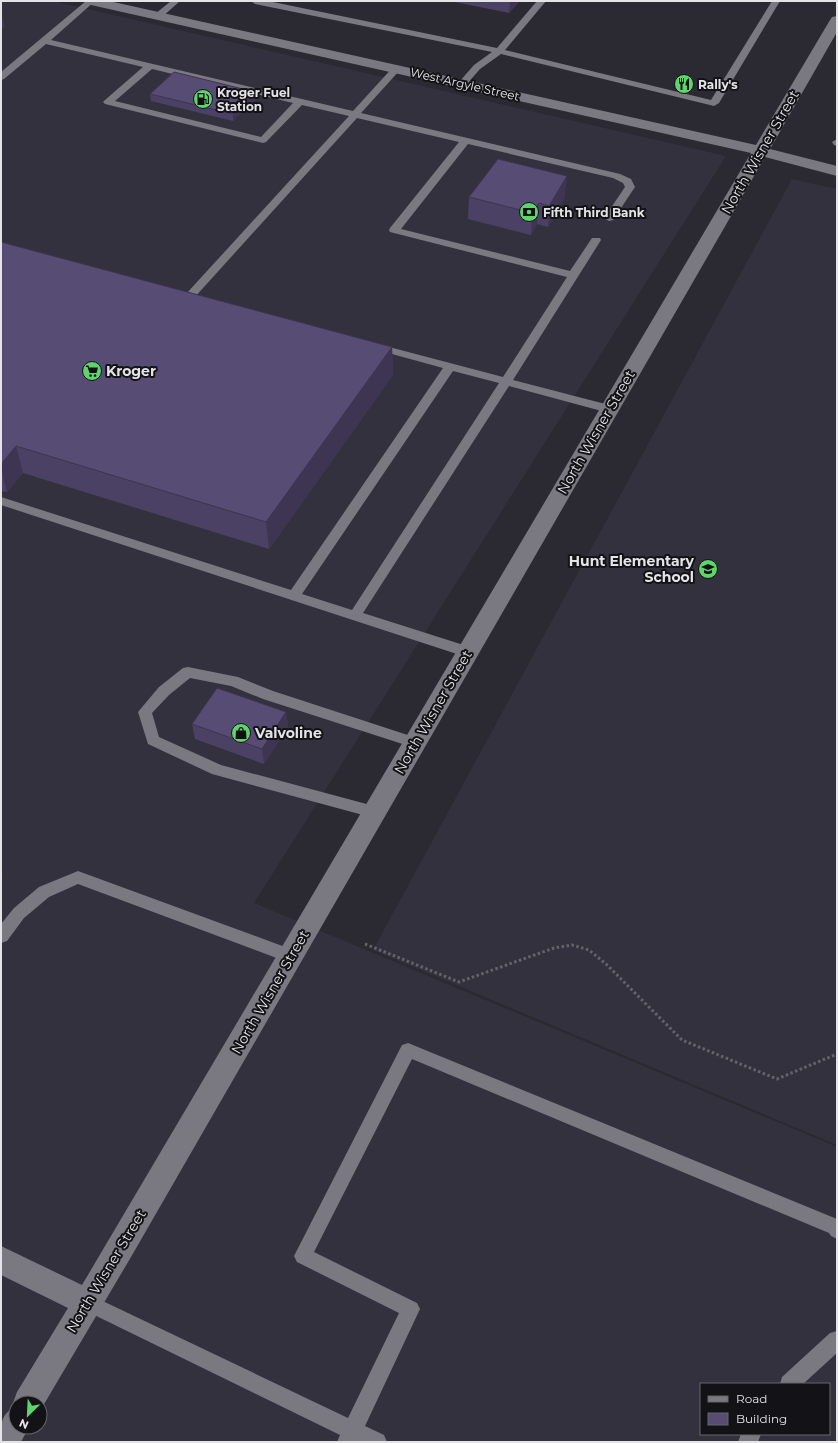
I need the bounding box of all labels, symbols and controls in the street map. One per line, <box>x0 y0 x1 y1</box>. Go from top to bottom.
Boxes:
street label: West Argyle Street <box>409 64 521 104</box>
restaurant icon: Rally's <box>673 73 695 95</box>
place label: Rally's <box>698 77 738 92</box>
place label: Kroger Fuel Station <box>217 85 290 114</box>
street label: North Wisner Street <box>717 87 803 217</box>
fuel station icon: Kroger Fuel Station <box>192 88 214 110</box>
bank icon: Fifth Third Bank <box>518 201 540 223</box>
place label: Fifth Third Bank <box>543 205 645 220</box>
supermarket icon: Kroger <box>81 360 103 382</box>
place label: Kroger <box>106 362 156 380</box>
street label: North Wisner Street <box>553 367 639 497</box>
place label: Hunt Elementary School <box>569 552 695 586</box>
school or university icon: Hunt Elementary School <box>697 558 719 580</box>
street label: North Wisner Street <box>390 647 476 777</box>
shop icon: Valvoline <box>230 722 252 744</box>
place label: Valvoline <box>254 724 322 742</box>
street label: North Wisner Street <box>227 927 313 1057</box>
street label: North Wisner Street <box>62 1206 150 1336</box>
legend <box>700 1383 830 1435</box>
text: Road <box>736 1391 767 1406</box>
north arrow <box>8 1395 48 1435</box>
text: Building <box>736 1411 787 1426</box>
text: N <box>17 1416 31 1432</box>

